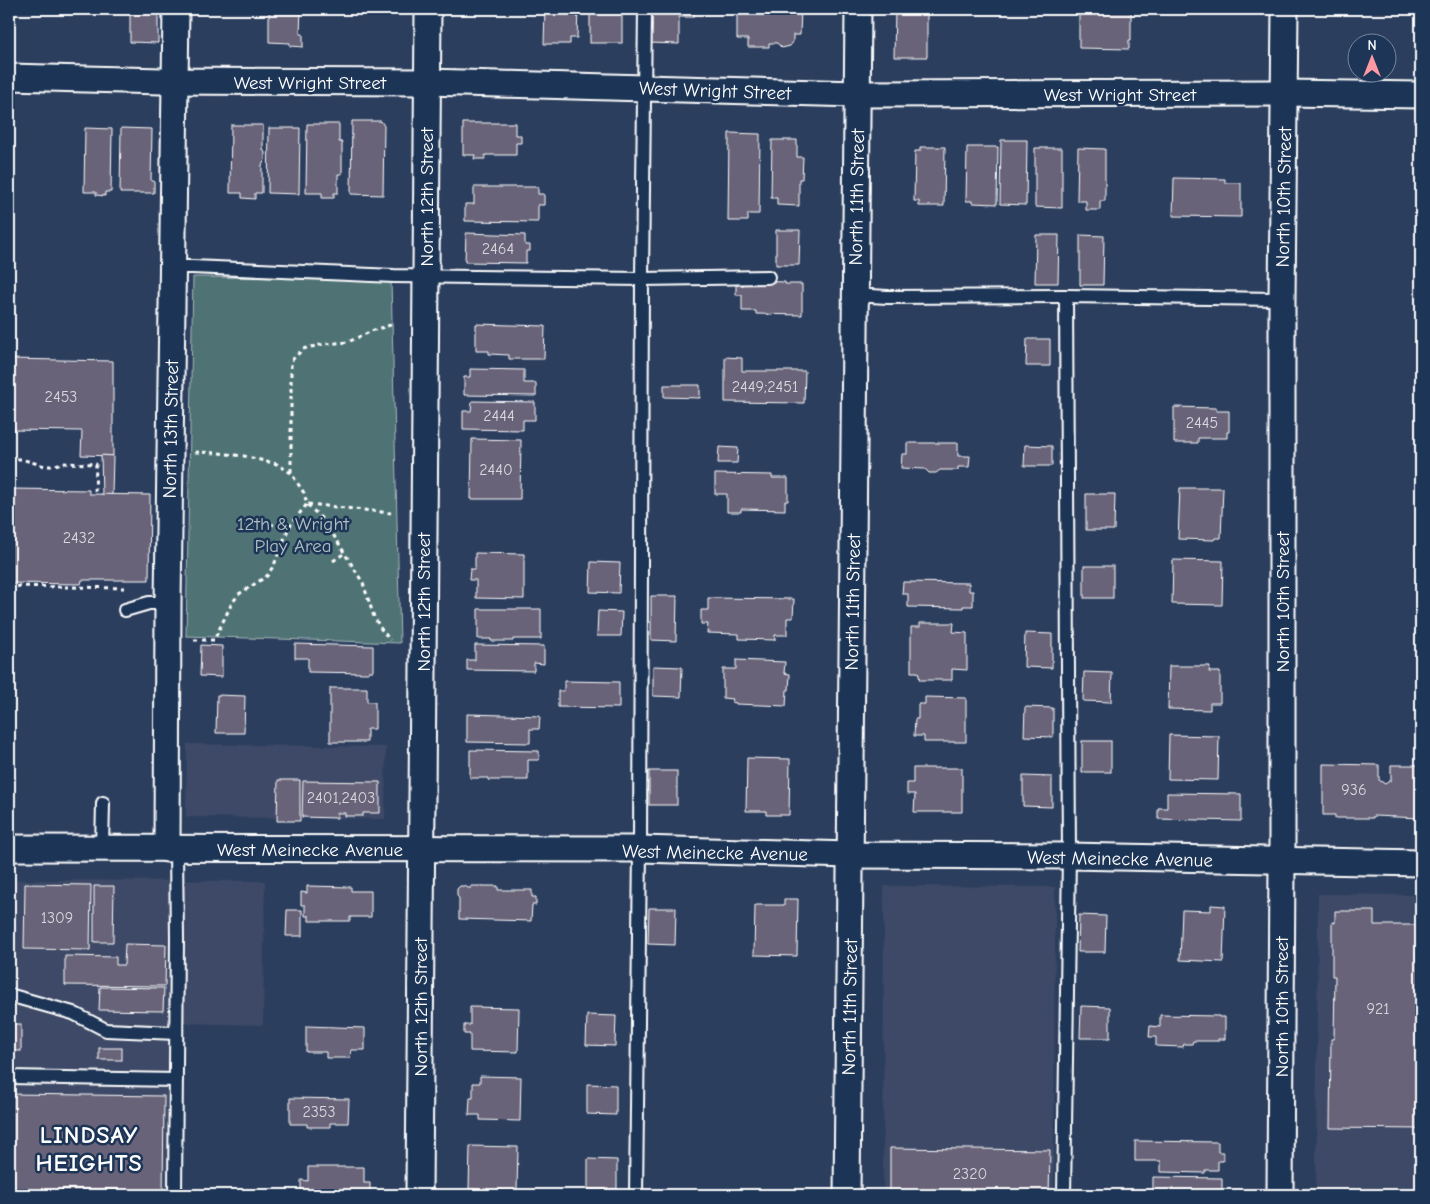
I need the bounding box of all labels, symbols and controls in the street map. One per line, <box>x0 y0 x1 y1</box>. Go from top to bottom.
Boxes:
north arrow <box>1348 32 1398 82</box>
text: N <box>1367 37 1377 54</box>
street label: West Wright Street <box>234 72 387 94</box>
street label: West Wright Street <box>638 77 792 105</box>
street label: West Wright Street <box>1044 84 1197 106</box>
street label: North 10th Street <box>1272 126 1296 268</box>
street label: North 12th Street <box>416 127 438 267</box>
street label: North 11th Street <box>845 128 869 266</box>
house number: 2464 <box>482 240 514 258</box>
street label: North 13th Street <box>159 359 183 499</box>
house number: 2449;2451 <box>732 378 798 396</box>
house number: 2453 <box>45 388 77 406</box>
house number: 2444 <box>483 407 515 425</box>
house number: 2445 <box>1186 414 1218 432</box>
house number: 2440 <box>479 461 513 479</box>
park label: 12th & Wright Play Area <box>237 513 350 557</box>
house number: 2432 <box>63 529 95 547</box>
street label: North 10th Street <box>1272 531 1294 672</box>
street label: North 12th Street <box>413 532 435 672</box>
street label: North 11th Street <box>841 533 865 671</box>
house number: 936 <box>1341 781 1367 799</box>
house number: 2401,2403 <box>307 789 375 807</box>
street label: West Meinecke Avenue <box>217 839 403 861</box>
street label: West Meinecke Avenue <box>622 840 808 866</box>
street label: West Meinecke Avenue <box>1027 846 1213 872</box>
house number: 1309 <box>41 909 73 927</box>
street label: North 10th Street <box>1271 936 1293 1077</box>
street label: North 12th Street <box>410 937 432 1077</box>
street label: North 11th Street <box>838 938 862 1076</box>
house number: 921 <box>1366 1000 1390 1018</box>
house number: 2353 <box>302 1103 336 1121</box>
district label: LINDSAY HEIGHTS <box>35 1121 143 1177</box>
house number: 2320 <box>953 1165 987 1183</box>

